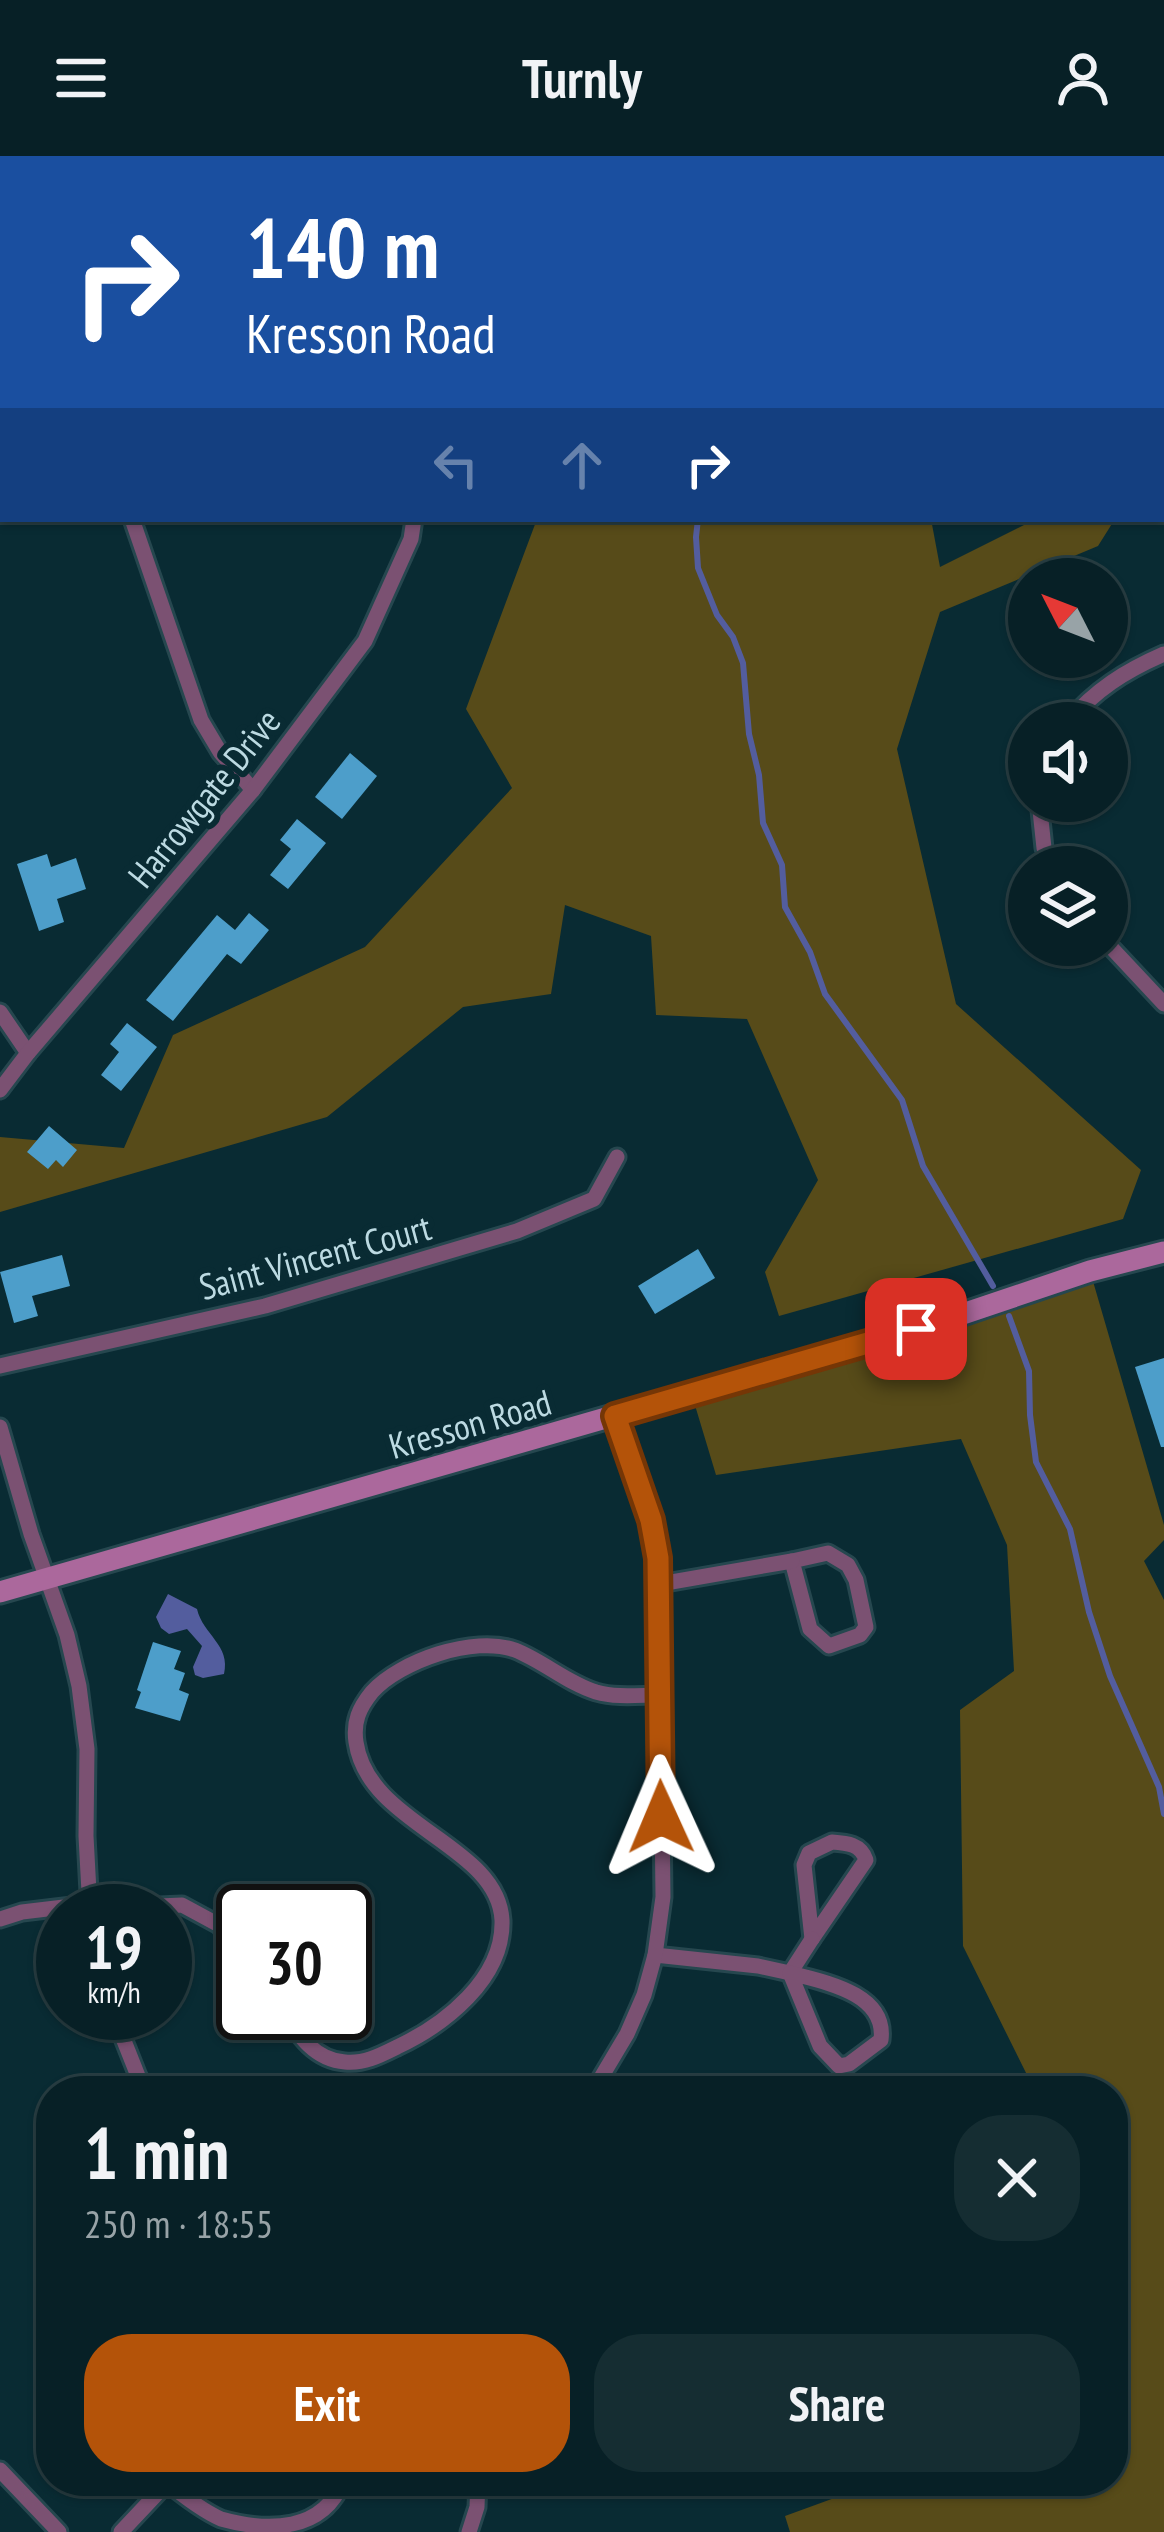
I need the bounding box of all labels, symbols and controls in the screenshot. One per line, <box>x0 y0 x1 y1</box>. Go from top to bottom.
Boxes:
text: Turnly <box>522 43 642 113</box>
icon: menu <box>48 45 114 111</box>
icon: person <box>1050 45 1116 111</box>
text: 140 m <box>246 192 439 301</box>
icon: right <box>48 204 204 360</box>
text: Kresson Road <box>246 298 496 368</box>
icon: left <box>423 432 489 498</box>
icon: ahead <box>549 432 615 498</box>
icon: right <box>675 432 741 498</box>
north arrow <box>1008 558 1128 678</box>
map controls <box>1008 558 1128 966</box>
street label: Harrowgate Drive <box>117 699 290 897</box>
button: sound <box>1008 702 1128 822</box>
button: layers <box>1008 846 1128 966</box>
street label: Saint Vincent Court <box>194 1203 436 1310</box>
pin <box>865 1278 967 1380</box>
icon: arrive <box>883 1296 949 1362</box>
street label: Kresson Road <box>383 1378 556 1469</box>
position arrow <box>598 1754 724 1880</box>
speed limit sign: 30 <box>216 1884 372 2040</box>
text: 19 <box>85 1908 143 1986</box>
text: km/h <box>87 1972 141 2011</box>
text: 1 min <box>84 2106 229 2199</box>
button: close <box>954 2115 1080 2241</box>
text: 250 m · 18:55 <box>84 2198 273 2249</box>
button: Exit <box>84 2334 570 2472</box>
button: Share <box>594 2334 1080 2472</box>

